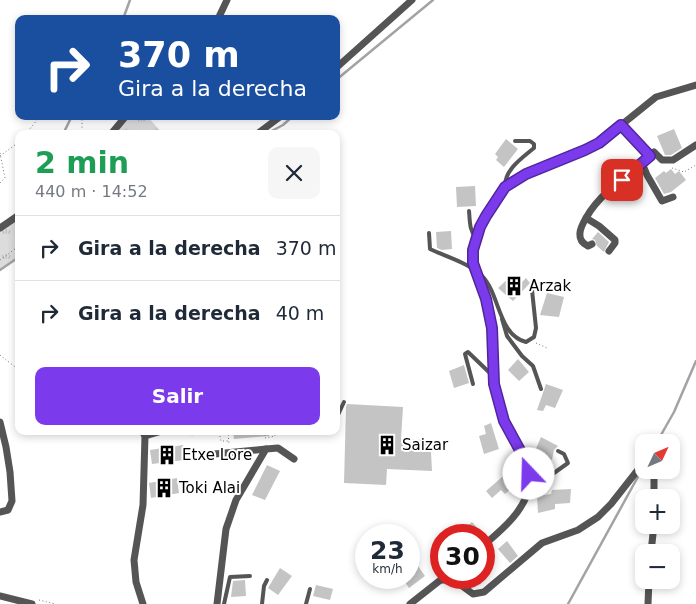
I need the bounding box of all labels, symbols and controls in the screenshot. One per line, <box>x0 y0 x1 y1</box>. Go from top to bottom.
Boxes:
icon: right <box>35 35 100 100</box>
text: 370 m <box>118 35 240 75</box>
text: Gira a la derecha <box>118 76 307 101</box>
text: 2 min <box>35 145 129 180</box>
button: close <box>268 147 320 199</box>
pin <box>601 159 643 201</box>
icon: arrive <box>608 166 636 194</box>
text: 440 m · 14:52 <box>35 182 148 201</box>
icon: right <box>35 234 63 262</box>
text: Gira a la derecha <box>78 237 261 259</box>
text: 370 m <box>276 237 336 259</box>
building icon: Arzak <box>503 275 525 297</box>
place label: Arzak <box>529 277 571 295</box>
icon: right <box>35 299 63 327</box>
text: Gira a la derecha <box>78 302 261 324</box>
text: 40 m <box>276 302 324 324</box>
button: Salir <box>35 367 320 425</box>
building icon: Saizar <box>376 434 398 456</box>
north arrow <box>635 434 680 479</box>
map controls <box>635 434 680 589</box>
place label: Saizar <box>402 436 449 454</box>
building icon: Etxe Lore <box>156 444 178 466</box>
place label: Etxe Lore <box>182 446 252 464</box>
position arrow <box>502 447 554 499</box>
building icon: Toki Alai <box>153 477 175 499</box>
place label: Toki Alai <box>178 479 240 497</box>
button: + <box>635 489 680 534</box>
speed limit sign: 30 <box>430 524 495 589</box>
text: 23 <box>370 536 405 565</box>
button: − <box>635 544 680 589</box>
text: km/h <box>372 562 403 576</box>

